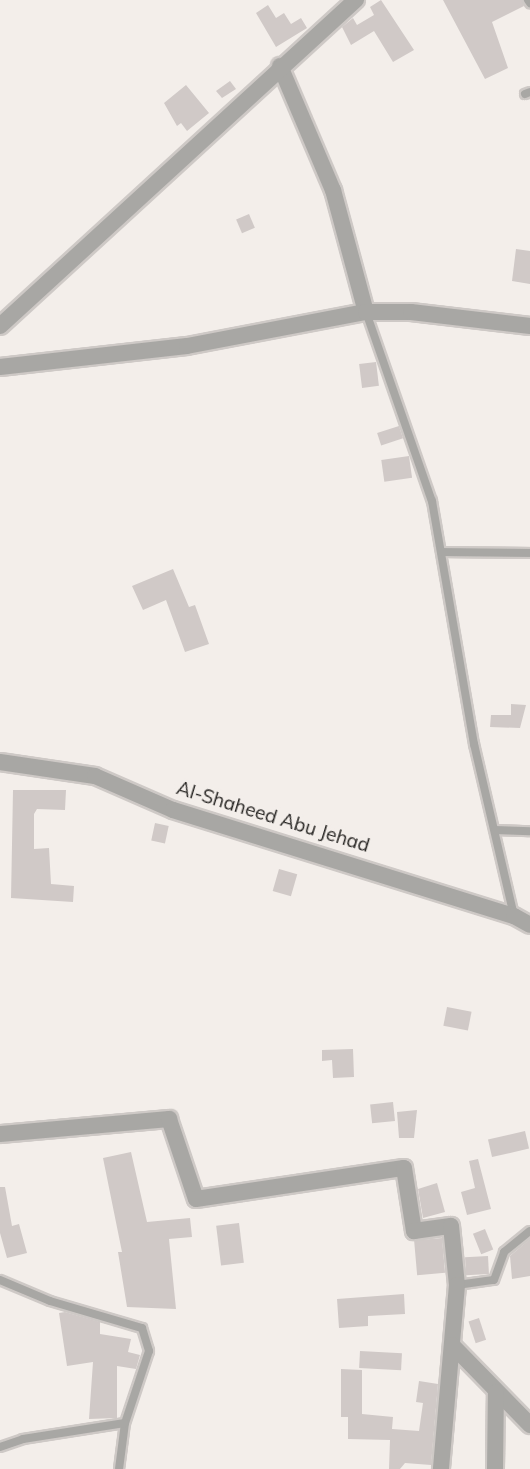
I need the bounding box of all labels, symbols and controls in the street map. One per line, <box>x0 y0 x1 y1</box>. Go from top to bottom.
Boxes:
street label: Al-Shaheed Abu Jehad <box>174 777 372 857</box>

